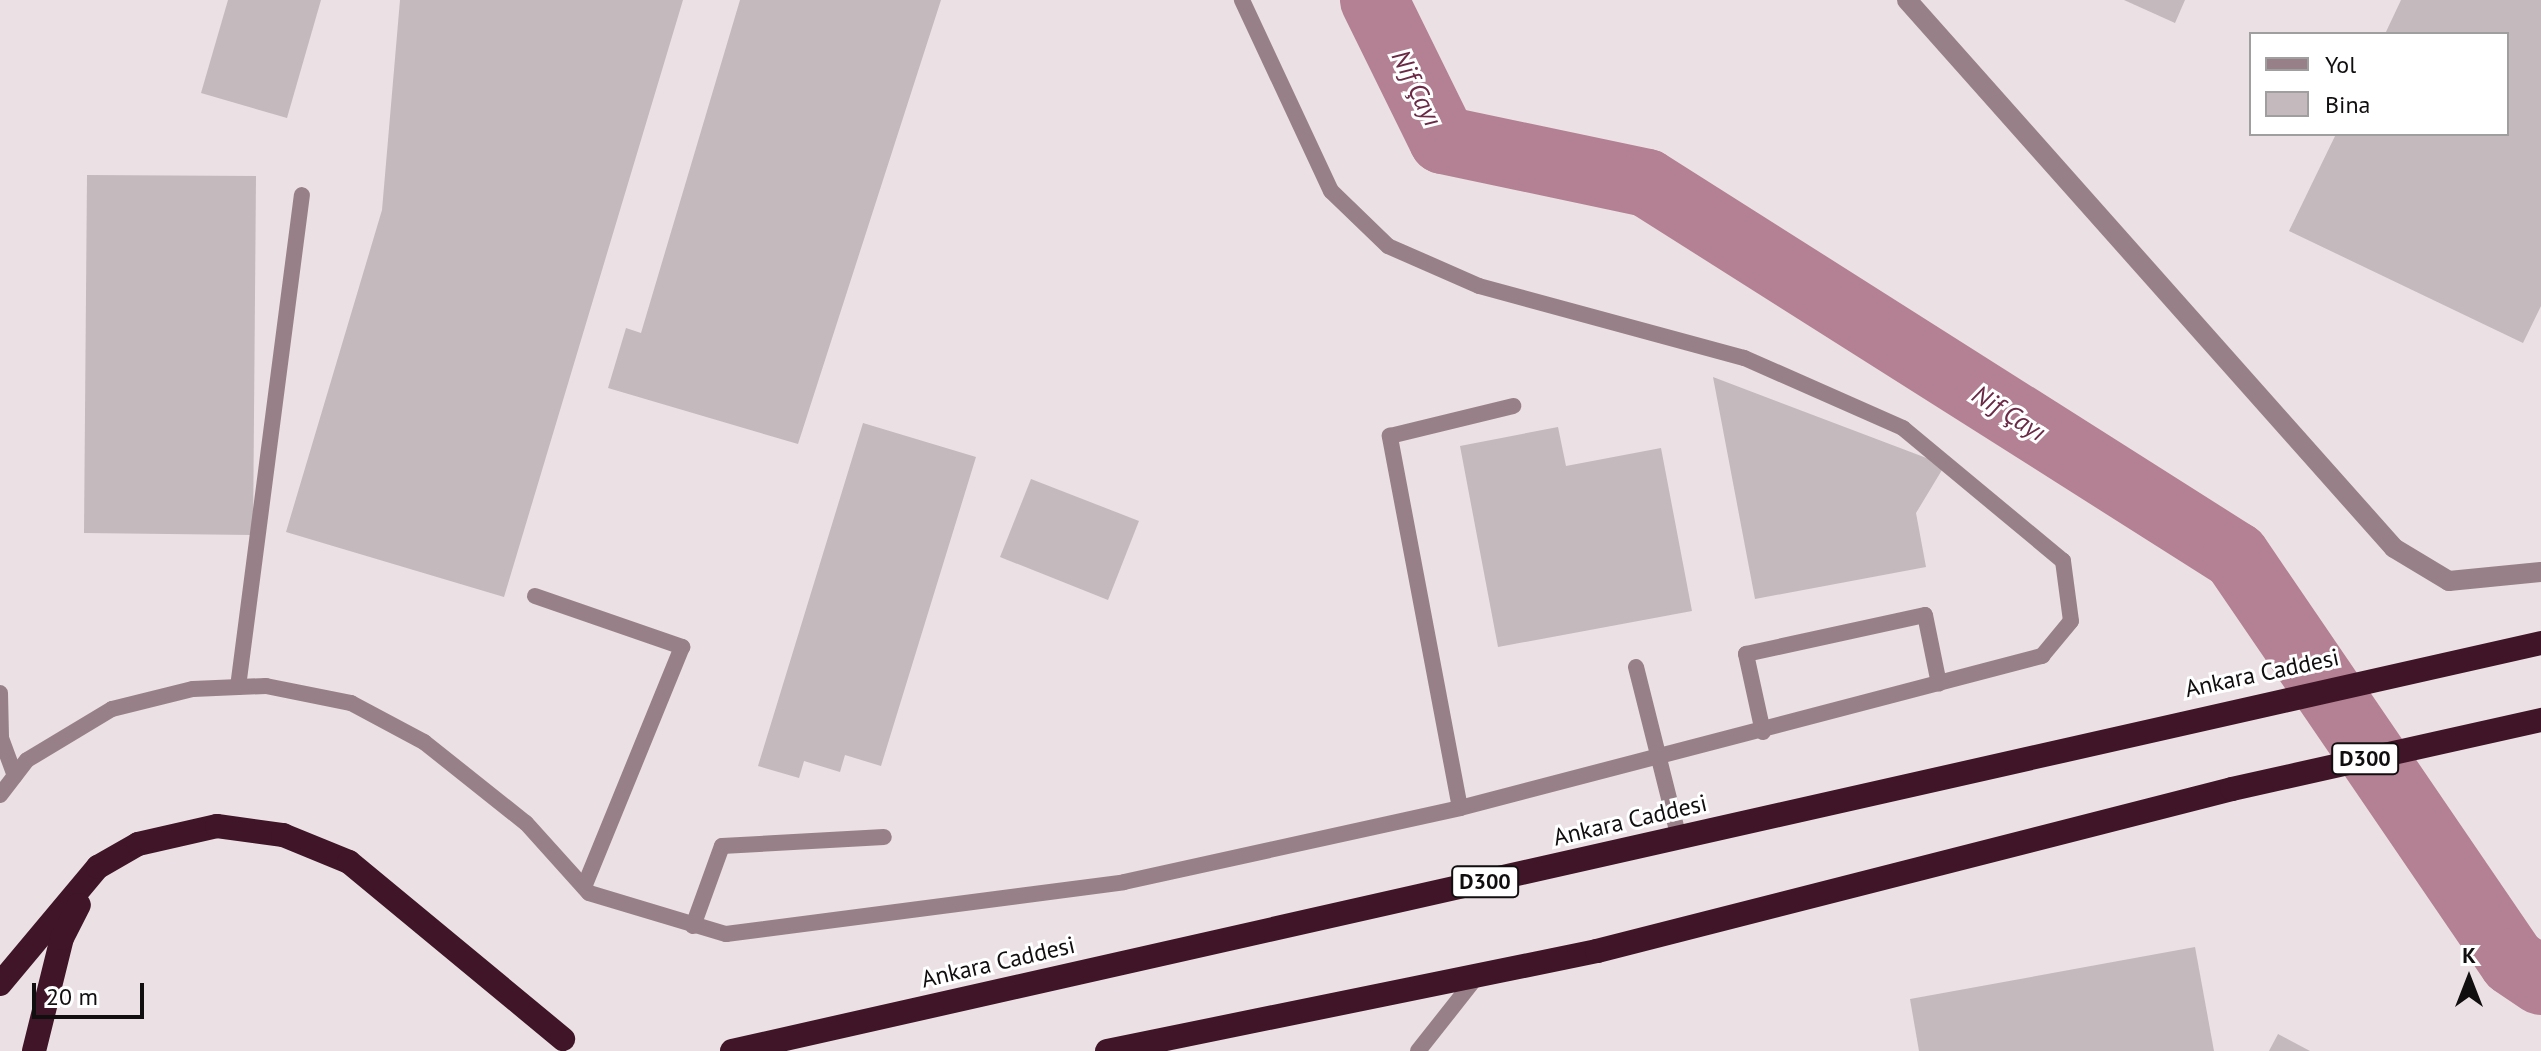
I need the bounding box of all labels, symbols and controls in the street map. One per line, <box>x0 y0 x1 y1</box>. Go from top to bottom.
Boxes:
legend <box>2249 32 2509 136</box>
water label: Nif Çayı <box>1385 45 1449 131</box>
text: Yol <box>2325 49 2356 80</box>
text: Bina <box>2325 89 2370 120</box>
water label: Nif Çayı <box>1966 378 2052 448</box>
street label: Ankara Caddesi <box>2182 643 2342 703</box>
road number: D300 <box>2331 741 2399 777</box>
street label: Ankara Caddesi <box>1550 788 1710 852</box>
road number: D300 <box>1451 864 1519 900</box>
street label: Ankara Caddesi <box>918 930 1078 994</box>
north arrow <box>2429 939 2509 1019</box>
text: K <box>2462 941 2476 969</box>
scale bar <box>36 967 148 1017</box>
text: 20 m <box>46 981 98 1012</box>

